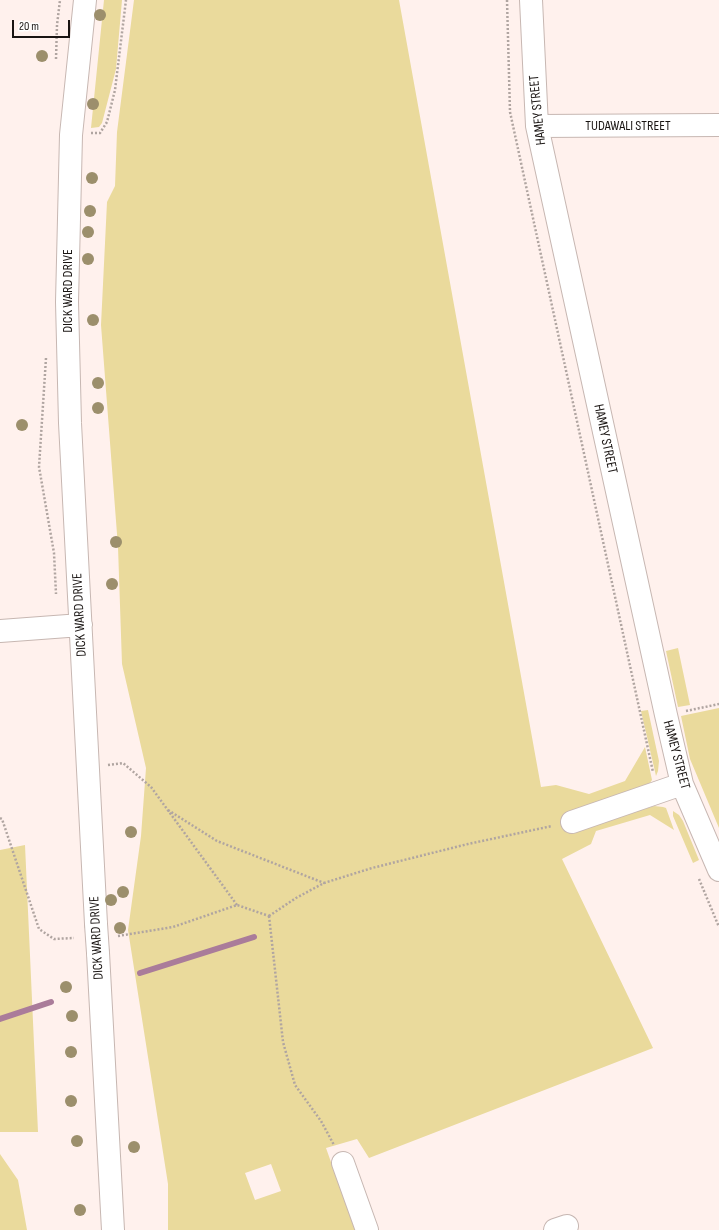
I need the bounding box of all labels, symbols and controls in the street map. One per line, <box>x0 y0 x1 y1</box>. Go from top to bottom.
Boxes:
scale bar <box>14 12 72 38</box>
text: 20 m <box>19 19 39 34</box>
street label: HAMEY STREET <box>526 74 550 146</box>
street label: TUDAWALI STREET <box>585 118 671 134</box>
street label: DICK WARD DRIVE <box>60 249 76 333</box>
street label: HAMEY STREET <box>589 403 621 475</box>
street label: DICK WARD DRIVE <box>69 573 91 657</box>
street label: HAMEY STREET <box>659 719 693 791</box>
street label: DICK WARD DRIVE <box>86 896 108 980</box>

